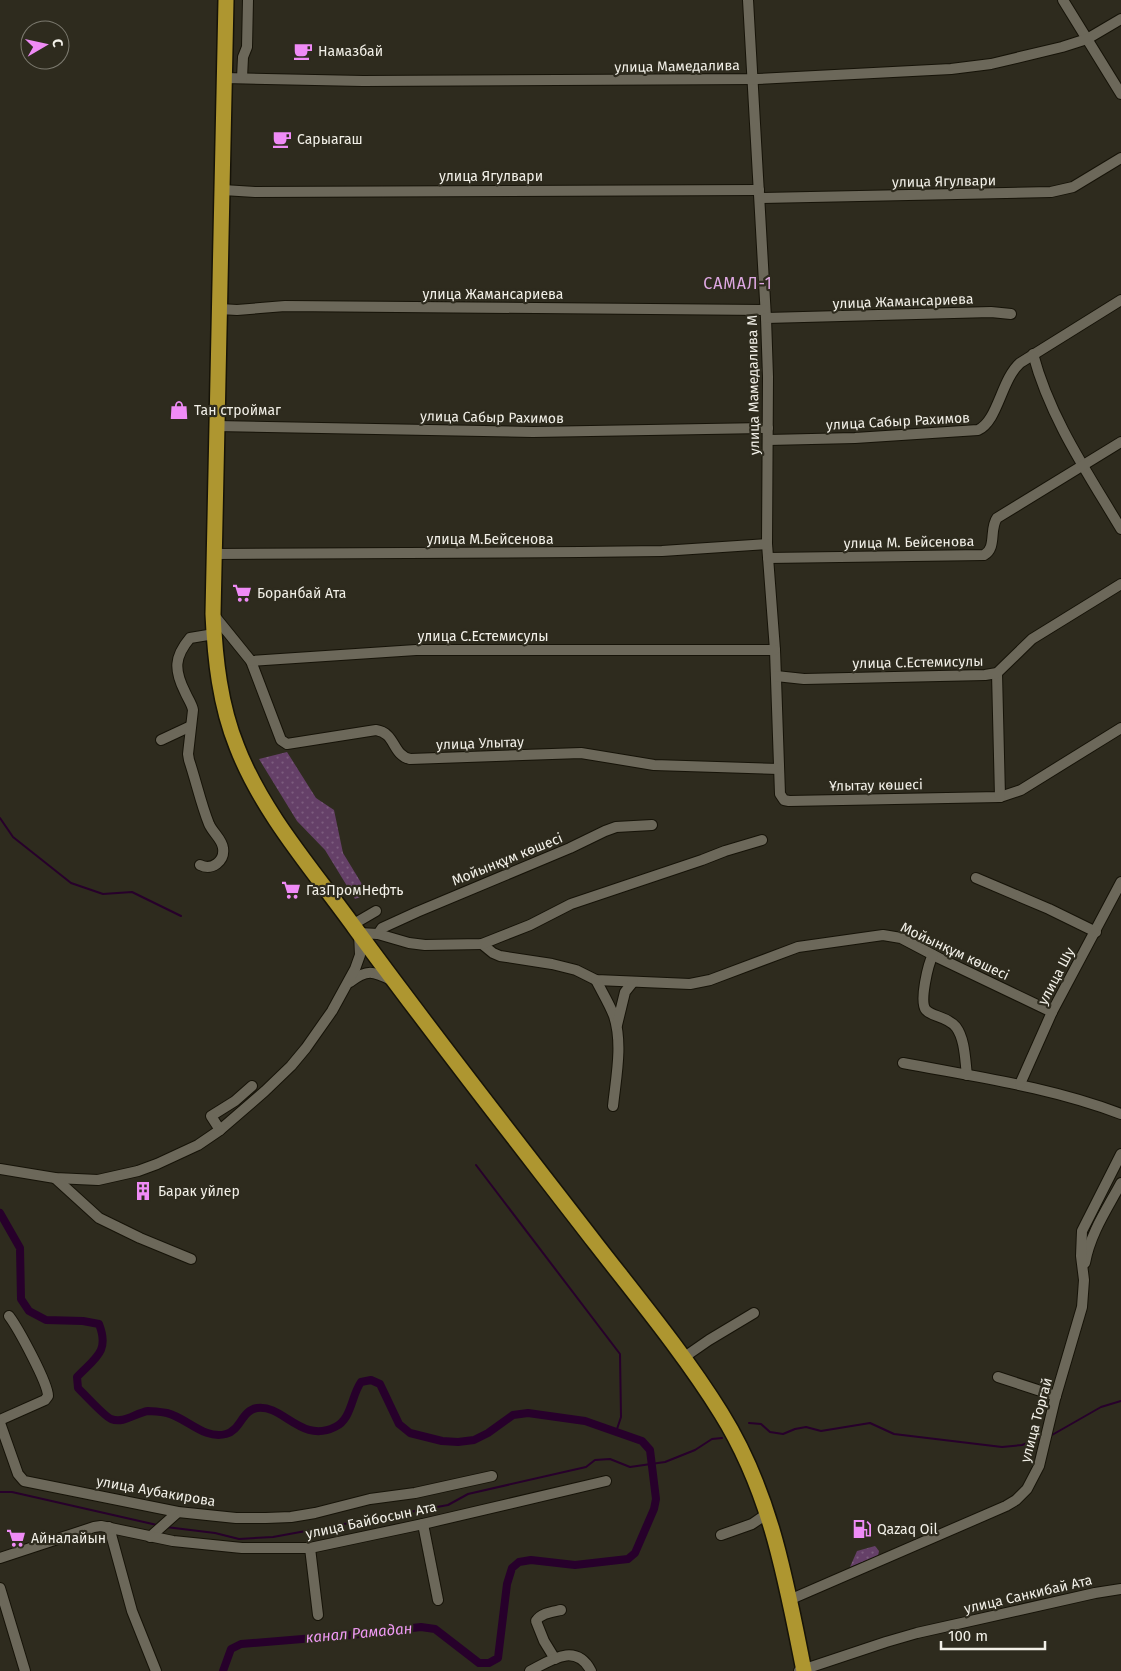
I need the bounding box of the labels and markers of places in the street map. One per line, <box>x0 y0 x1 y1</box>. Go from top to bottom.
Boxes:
cafe icon: Намазбай <box>292 40 314 62</box>
place label: Намазбай <box>318 43 383 60</box>
cafe icon: Сарыагаш <box>271 128 293 150</box>
place label: Сарыагаш <box>297 131 363 148</box>
shop icon: Тан строймаг <box>168 399 190 421</box>
place label: Тан строймаг <box>194 402 281 419</box>
supermarket icon: Боранбай Ата <box>231 582 253 604</box>
place label: Боранбай Ата <box>257 585 346 602</box>
supermarket icon: ГазПромНефть <box>280 879 302 901</box>
place label: ГазПромНефть <box>306 882 403 899</box>
building icon: Барак уйлер <box>132 1180 154 1202</box>
place label: Барак уйлер <box>158 1183 240 1200</box>
fuel station icon: Qazaq Oil <box>851 1518 873 1540</box>
place label: Qazaq Oil <box>877 1521 938 1538</box>
supermarket icon: Айналайын <box>5 1527 27 1549</box>
place label: Айналайын <box>31 1530 106 1547</box>

